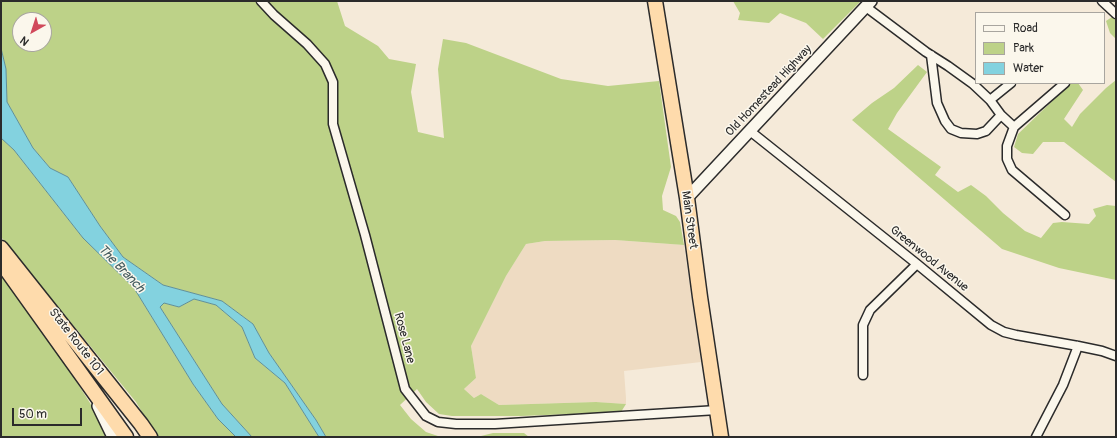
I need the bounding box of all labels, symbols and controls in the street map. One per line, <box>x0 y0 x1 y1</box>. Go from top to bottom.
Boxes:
north arrow <box>12 12 52 52</box>
legend <box>975 12 1105 84</box>
text: Road <box>1013 21 1038 36</box>
text: N <box>18 34 32 48</box>
text: Park <box>1013 41 1034 56</box>
street label: Old Homestead Highway <box>723 42 815 140</box>
text: Water <box>1013 61 1044 76</box>
street label: Main Street <box>678 190 700 250</box>
street label: Greenwood Avenue <box>887 223 971 295</box>
water label: The Branch <box>94 242 148 296</box>
street label: State Route 101 <box>45 306 107 378</box>
street label: Rose Lane <box>390 311 418 365</box>
scale bar <box>14 400 84 426</box>
text: 50 m <box>19 407 47 422</box>

